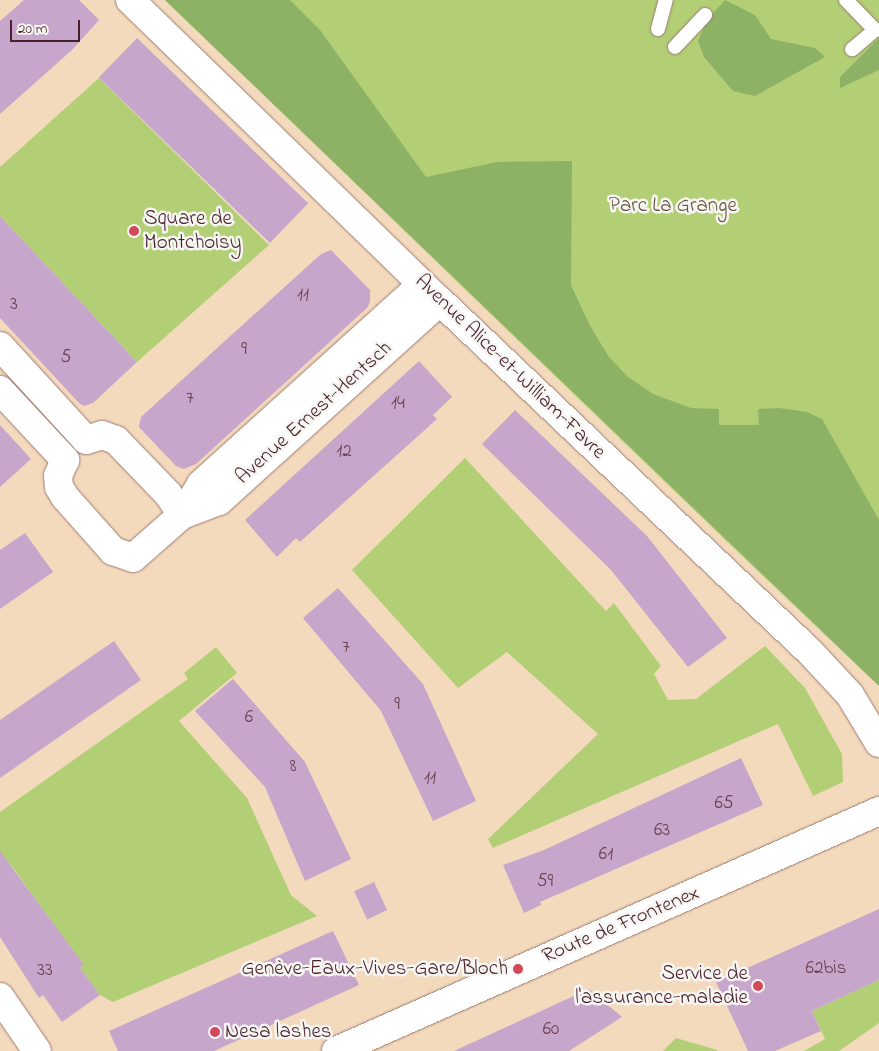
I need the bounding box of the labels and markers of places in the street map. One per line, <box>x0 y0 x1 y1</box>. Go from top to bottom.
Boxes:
place label: Square de Montchoisy <box>144 206 241 256</box>
marker: Square de Montchoisy <box>128 225 140 237</box>
place label: Genève-Eaux-Vives-Gare/Bloch <box>241 956 508 982</box>
place label: Service de l'assurance-maladie <box>575 961 748 1011</box>
marker: Genève-Eaux-Vives-Gare/Bloch <box>512 963 524 975</box>
marker: Service de l'assurance-maladie <box>752 980 764 992</box>
place label: Nesa lashes <box>225 1019 331 1045</box>
marker: Nesa lashes <box>209 1026 221 1038</box>

